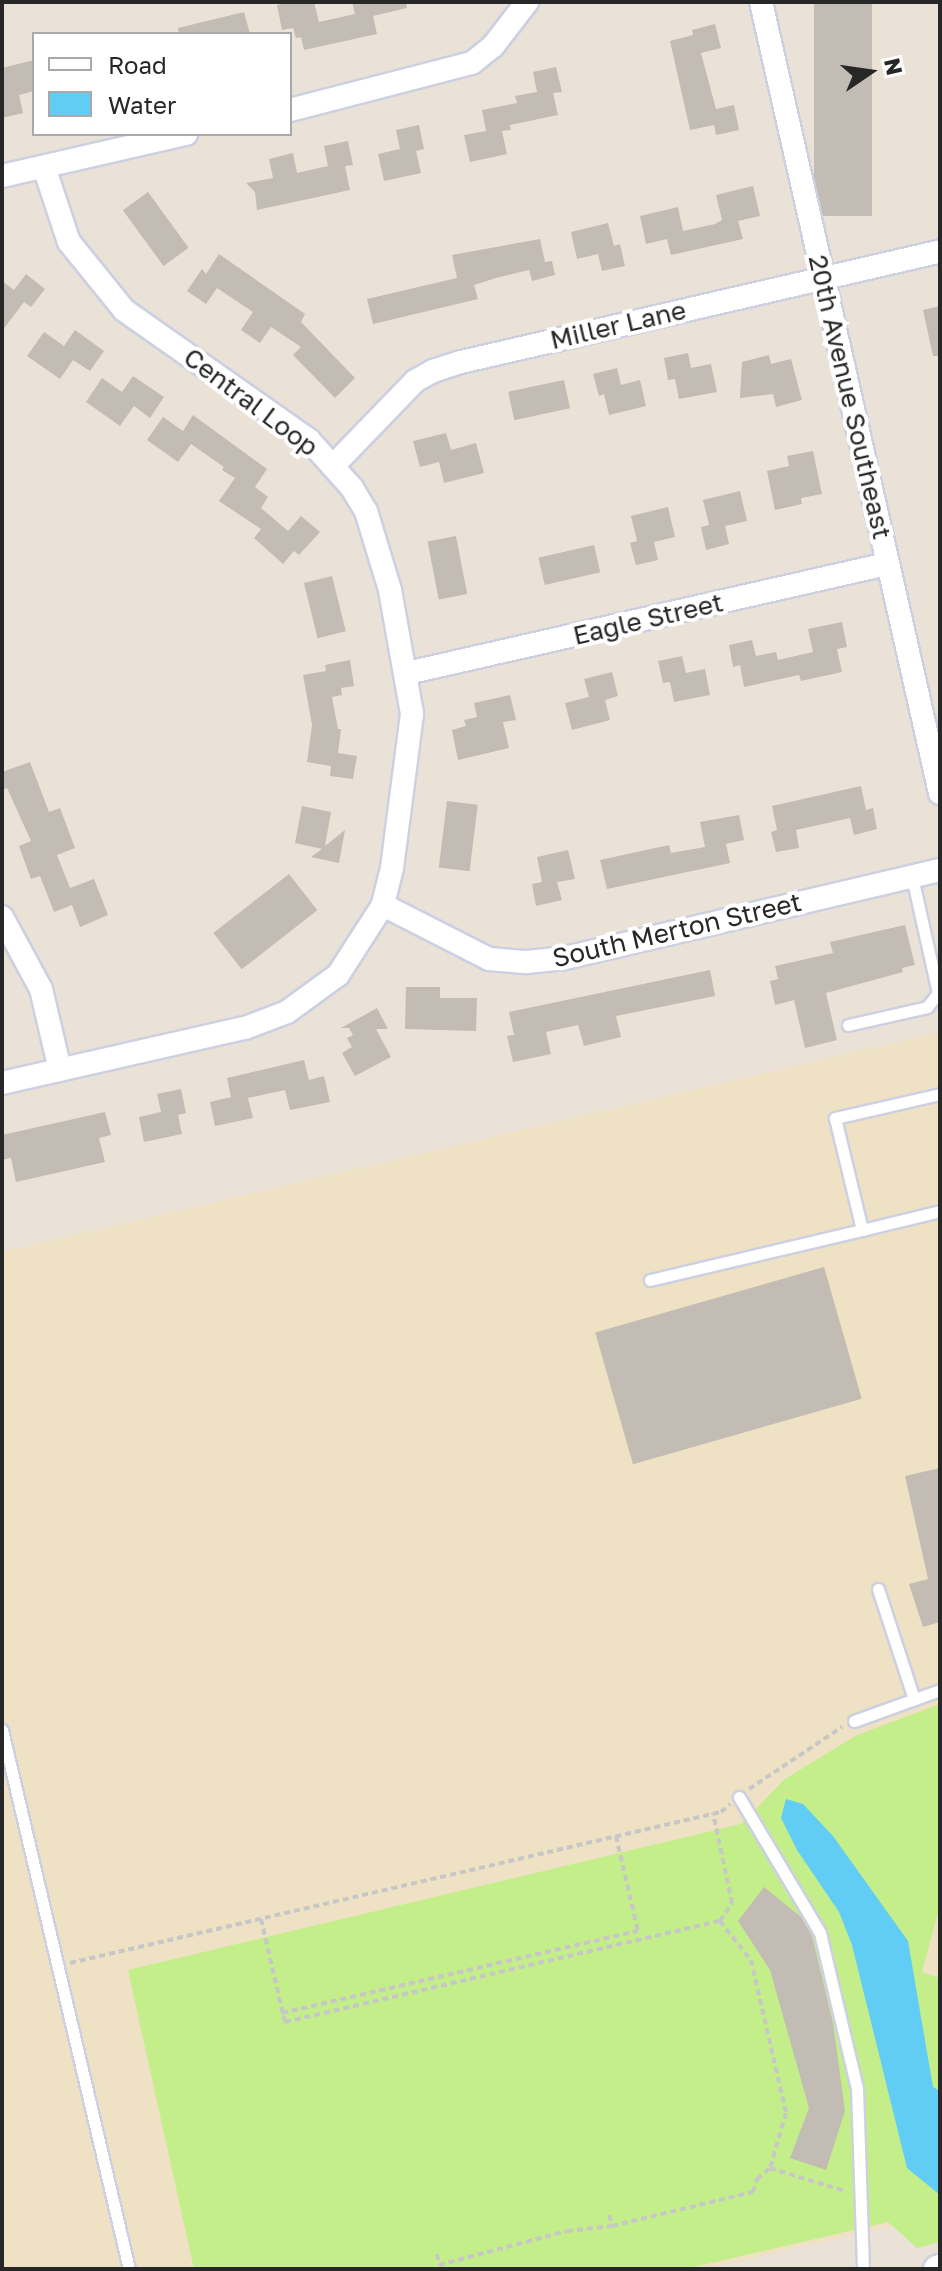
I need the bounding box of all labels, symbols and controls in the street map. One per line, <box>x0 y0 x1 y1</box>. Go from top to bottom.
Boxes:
legend <box>32 32 292 136</box>
north arrow <box>830 32 910 112</box>
text: Road <box>108 50 167 79</box>
text: N <box>879 55 909 78</box>
text: Water <box>108 90 176 119</box>
street label: 20th Avenue Southeast <box>802 252 898 542</box>
street label: Miller Lane <box>547 294 689 356</box>
street label: Central Loop <box>178 341 324 463</box>
street label: Eagle Street <box>570 587 726 651</box>
street label: South Merton Street <box>550 886 804 974</box>

